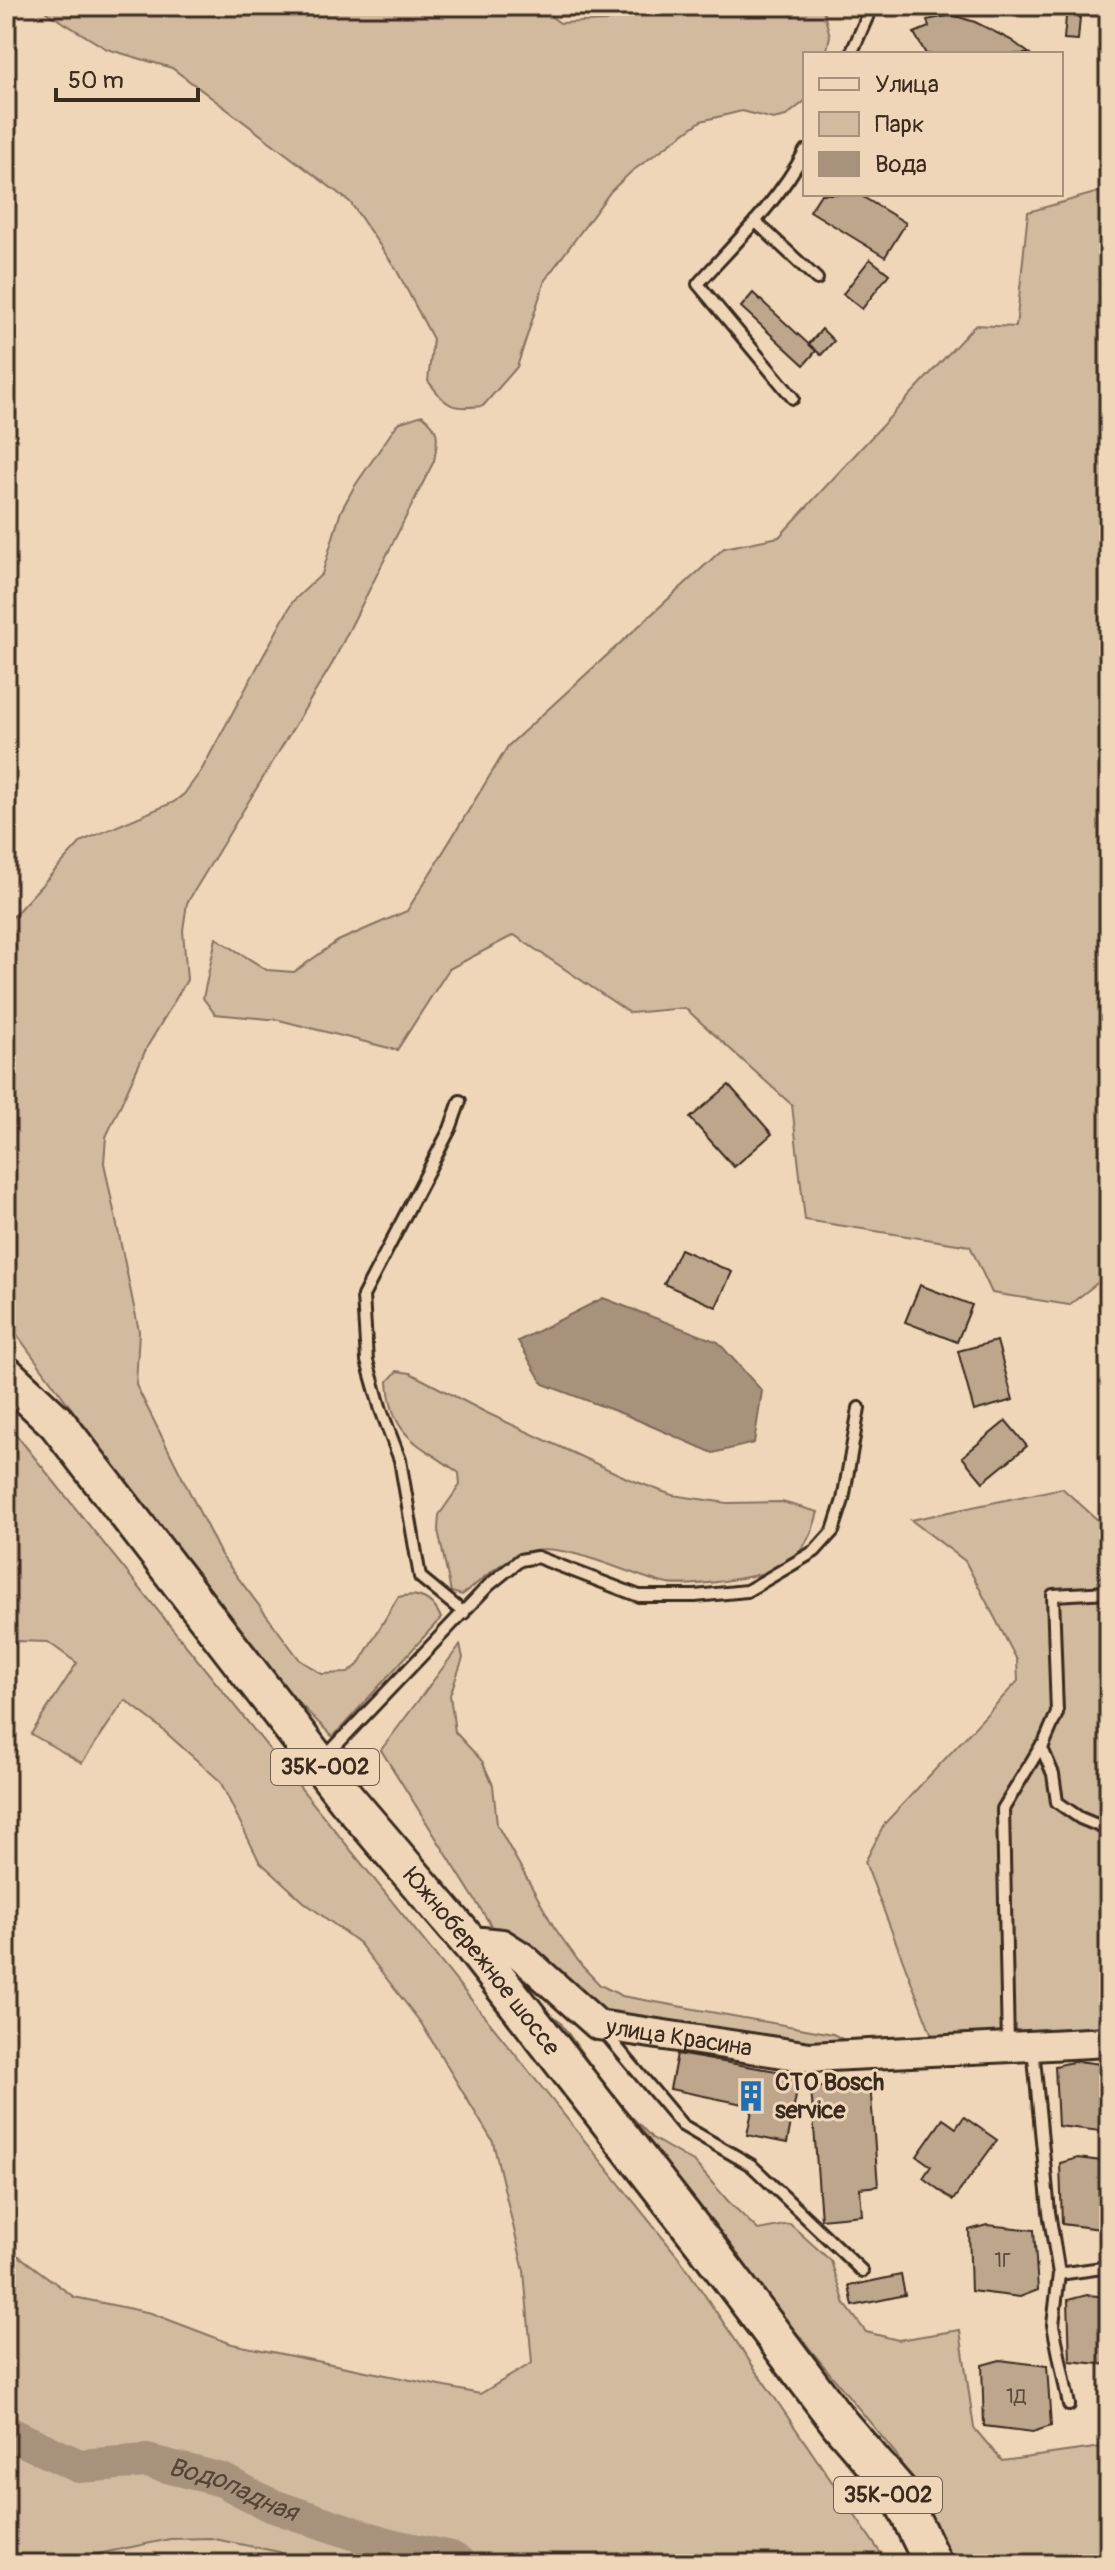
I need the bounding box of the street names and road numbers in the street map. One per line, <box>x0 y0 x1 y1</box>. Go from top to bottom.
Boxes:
road number: 35К-002 <box>271 1749 379 1785</box>
street label: Южнобережное шоссе <box>397 1862 567 2061</box>
street label: улица Красина <box>603 2012 754 2063</box>
road number: 35К-002 <box>834 2477 942 2513</box>

